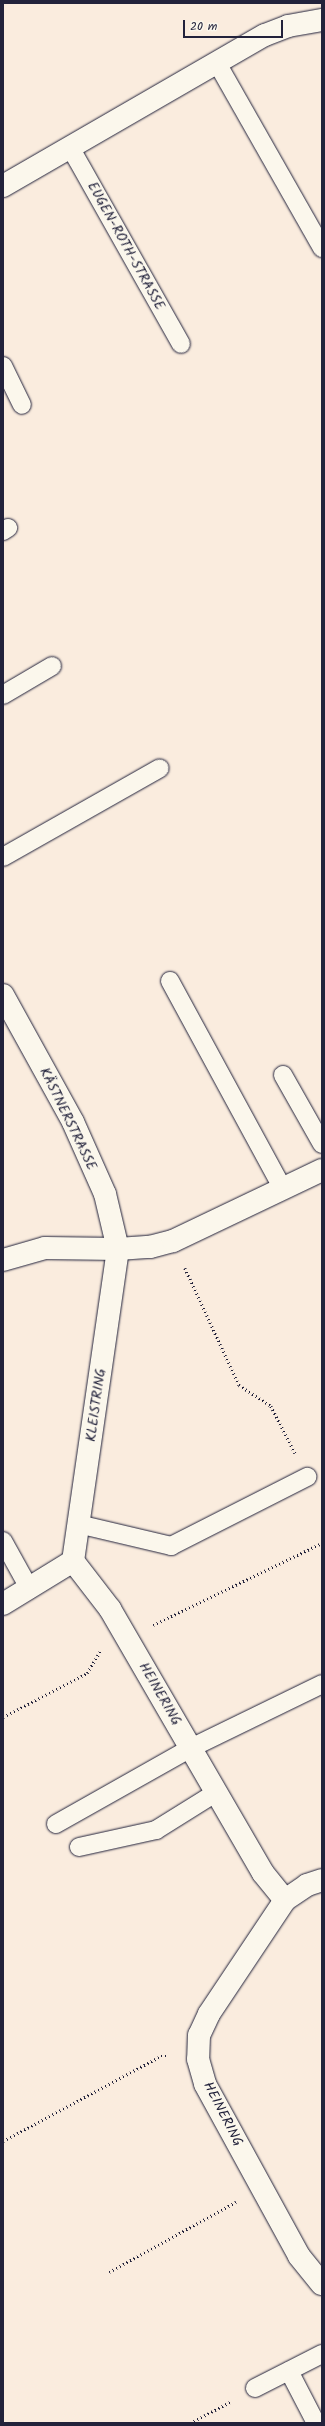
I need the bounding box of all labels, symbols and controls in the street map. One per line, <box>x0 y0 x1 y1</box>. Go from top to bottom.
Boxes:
scale bar <box>185 12 285 38</box>
text: 20 m <box>190 17 217 36</box>
street label: EUGEN-ROTH-STRASSE <box>84 179 168 313</box>
street label: KÄSTNERSTRASSE <box>36 1065 100 1173</box>
street label: KLEISTRING <box>83 1367 109 1443</box>
street label: HEINERING <box>135 1659 185 1729</box>
street label: HEINERING <box>200 2079 246 2149</box>

